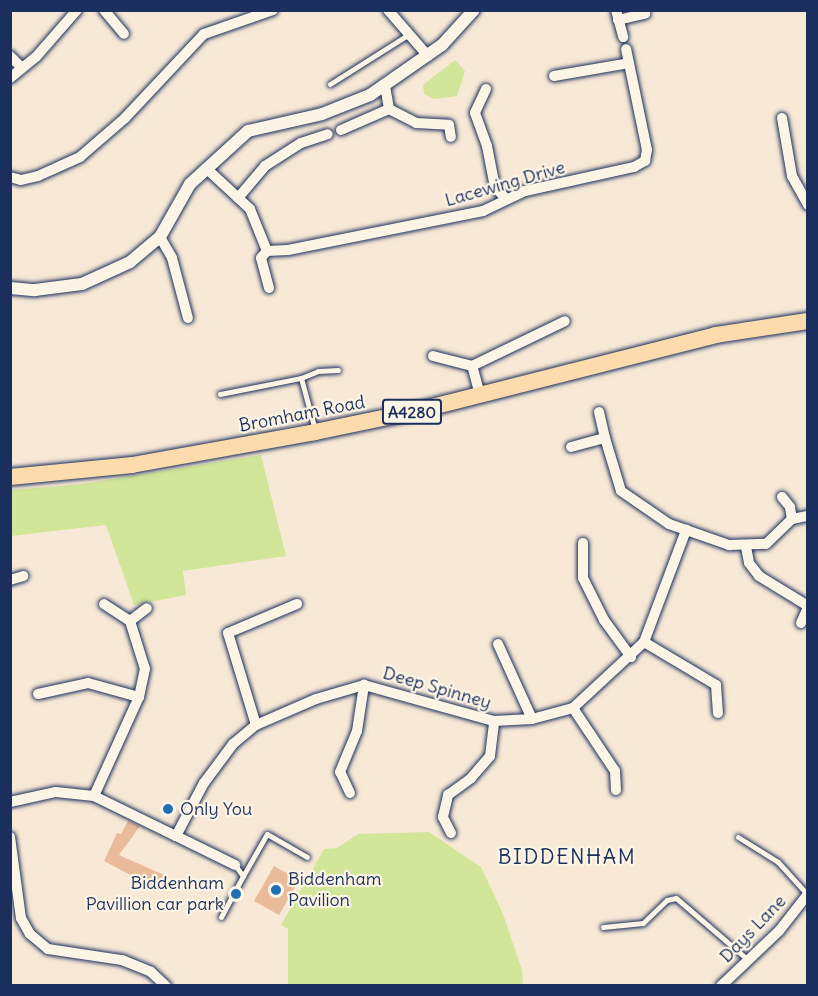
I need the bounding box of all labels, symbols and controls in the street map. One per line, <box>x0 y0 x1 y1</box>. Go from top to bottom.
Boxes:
street label: Lacewing Drive <box>442 157 568 211</box>
street label: Bromham Road <box>237 391 367 437</box>
road number: A4280 <box>380 399 444 425</box>
street label: Deep Spinney <box>380 662 494 714</box>
place label: Only You <box>180 798 252 820</box>
marker: Only You <box>161 802 175 816</box>
district label: BIDDENHAM <box>498 844 636 870</box>
place label: Biddenham Pavilion <box>288 869 381 912</box>
place label: Biddenham Pavillion car park <box>86 873 224 916</box>
marker: Biddenham Pavilion <box>269 883 283 897</box>
marker: Biddenham Pavillion car park <box>229 887 243 901</box>
street label: Days Lane <box>715 891 791 967</box>

